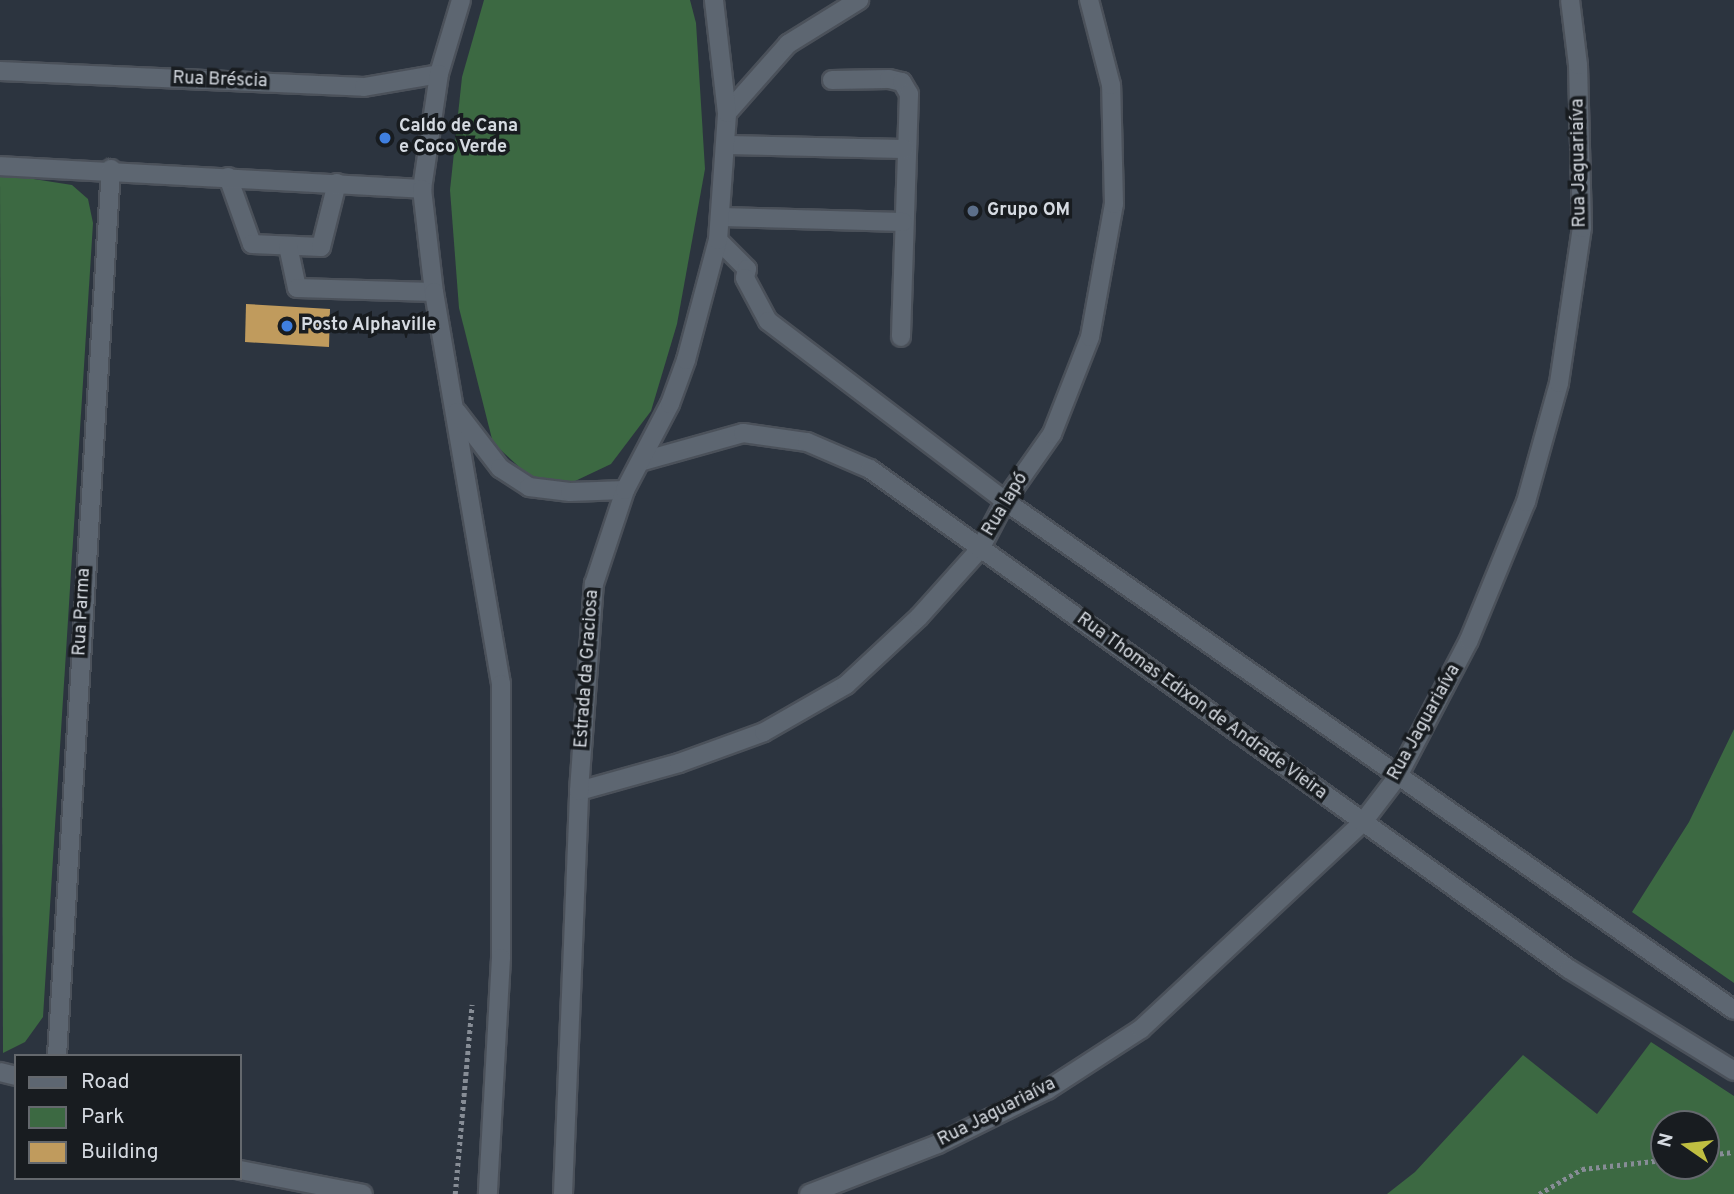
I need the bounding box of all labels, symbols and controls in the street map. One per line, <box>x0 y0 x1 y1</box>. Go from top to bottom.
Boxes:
street label: Rua Bréscia <box>172 69 268 93</box>
street label: Rua Jaguariaíva <box>1568 98 1592 228</box>
place label: Caldo de Cana e Coco Verde <box>399 117 518 160</box>
marker: Caldo de Cana e Coco Verde <box>377 130 393 146</box>
place label: Grupo OM <box>987 200 1070 222</box>
marker: Grupo OM <box>965 203 981 219</box>
place label: Posto Alphaville <box>301 315 437 337</box>
marker: Posto Alphaville <box>279 318 295 334</box>
street label: Rua Iapó <box>979 469 1033 541</box>
street label: Rua Parma <box>70 567 96 657</box>
street label: Estrada da Graciosa <box>572 589 604 749</box>
street label: Rua Thomas Edixon de Andrade Vieira <box>1071 608 1331 806</box>
street label: Rua Jaguariaíva <box>1384 661 1466 785</box>
legend <box>14 1054 242 1180</box>
text: Road <box>81 1069 130 1096</box>
street label: Rua Jaguariaíva <box>935 1074 1059 1152</box>
text: Park <box>81 1104 124 1131</box>
north arrow <box>1650 1110 1720 1180</box>
text: N <box>1653 1131 1680 1150</box>
text: Building <box>81 1139 159 1166</box>

